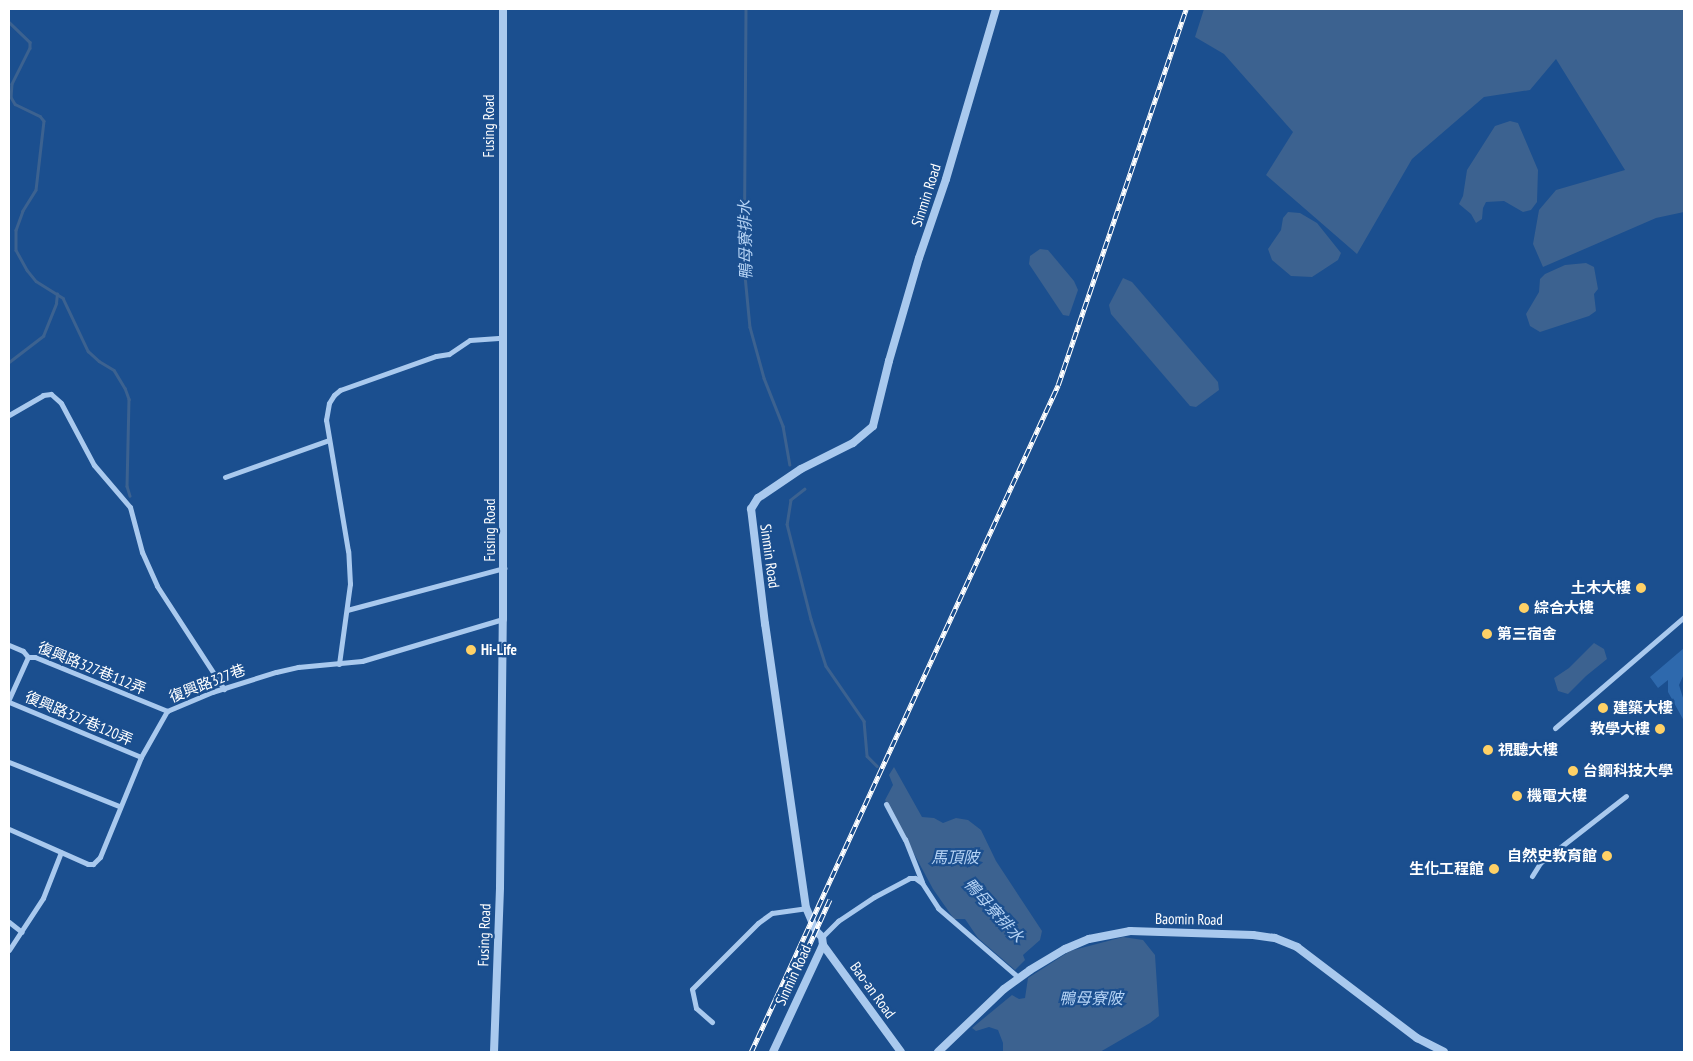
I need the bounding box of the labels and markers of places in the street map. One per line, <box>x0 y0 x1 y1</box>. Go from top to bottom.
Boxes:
place label: 土木大樓 <box>1571 579 1631 597</box>
marker: 土木大樓 <box>1635 582 1647 594</box>
place label: 綜合大樓 <box>1534 599 1594 617</box>
marker: 綜合大樓 <box>1518 602 1530 614</box>
place label: 第三宿舍 <box>1497 625 1557 643</box>
marker: 第三宿舍 <box>1481 628 1493 640</box>
place label: Hi-Life <box>481 641 517 659</box>
marker: Hi-Life <box>465 644 477 656</box>
place label: 建築大樓 <box>1613 699 1673 717</box>
marker: 建築大樓 <box>1597 702 1609 714</box>
place label: 教學大樓 <box>1590 720 1650 738</box>
marker: 教學大樓 <box>1654 723 1666 735</box>
place label: 視聽大樓 <box>1498 741 1558 759</box>
marker: 視聽大樓 <box>1482 744 1494 756</box>
place label: 台鋼科技大學 <box>1583 762 1673 780</box>
marker: 台鋼科技大學 <box>1567 765 1579 777</box>
place label: 機電大樓 <box>1527 787 1587 805</box>
marker: 機電大樓 <box>1511 790 1523 802</box>
place label: 自然史教育館 <box>1507 847 1597 865</box>
marker: 自然史教育館 <box>1601 850 1613 862</box>
place label: 生化工程館 <box>1409 860 1484 878</box>
marker: 生化工程館 <box>1488 863 1500 875</box>

